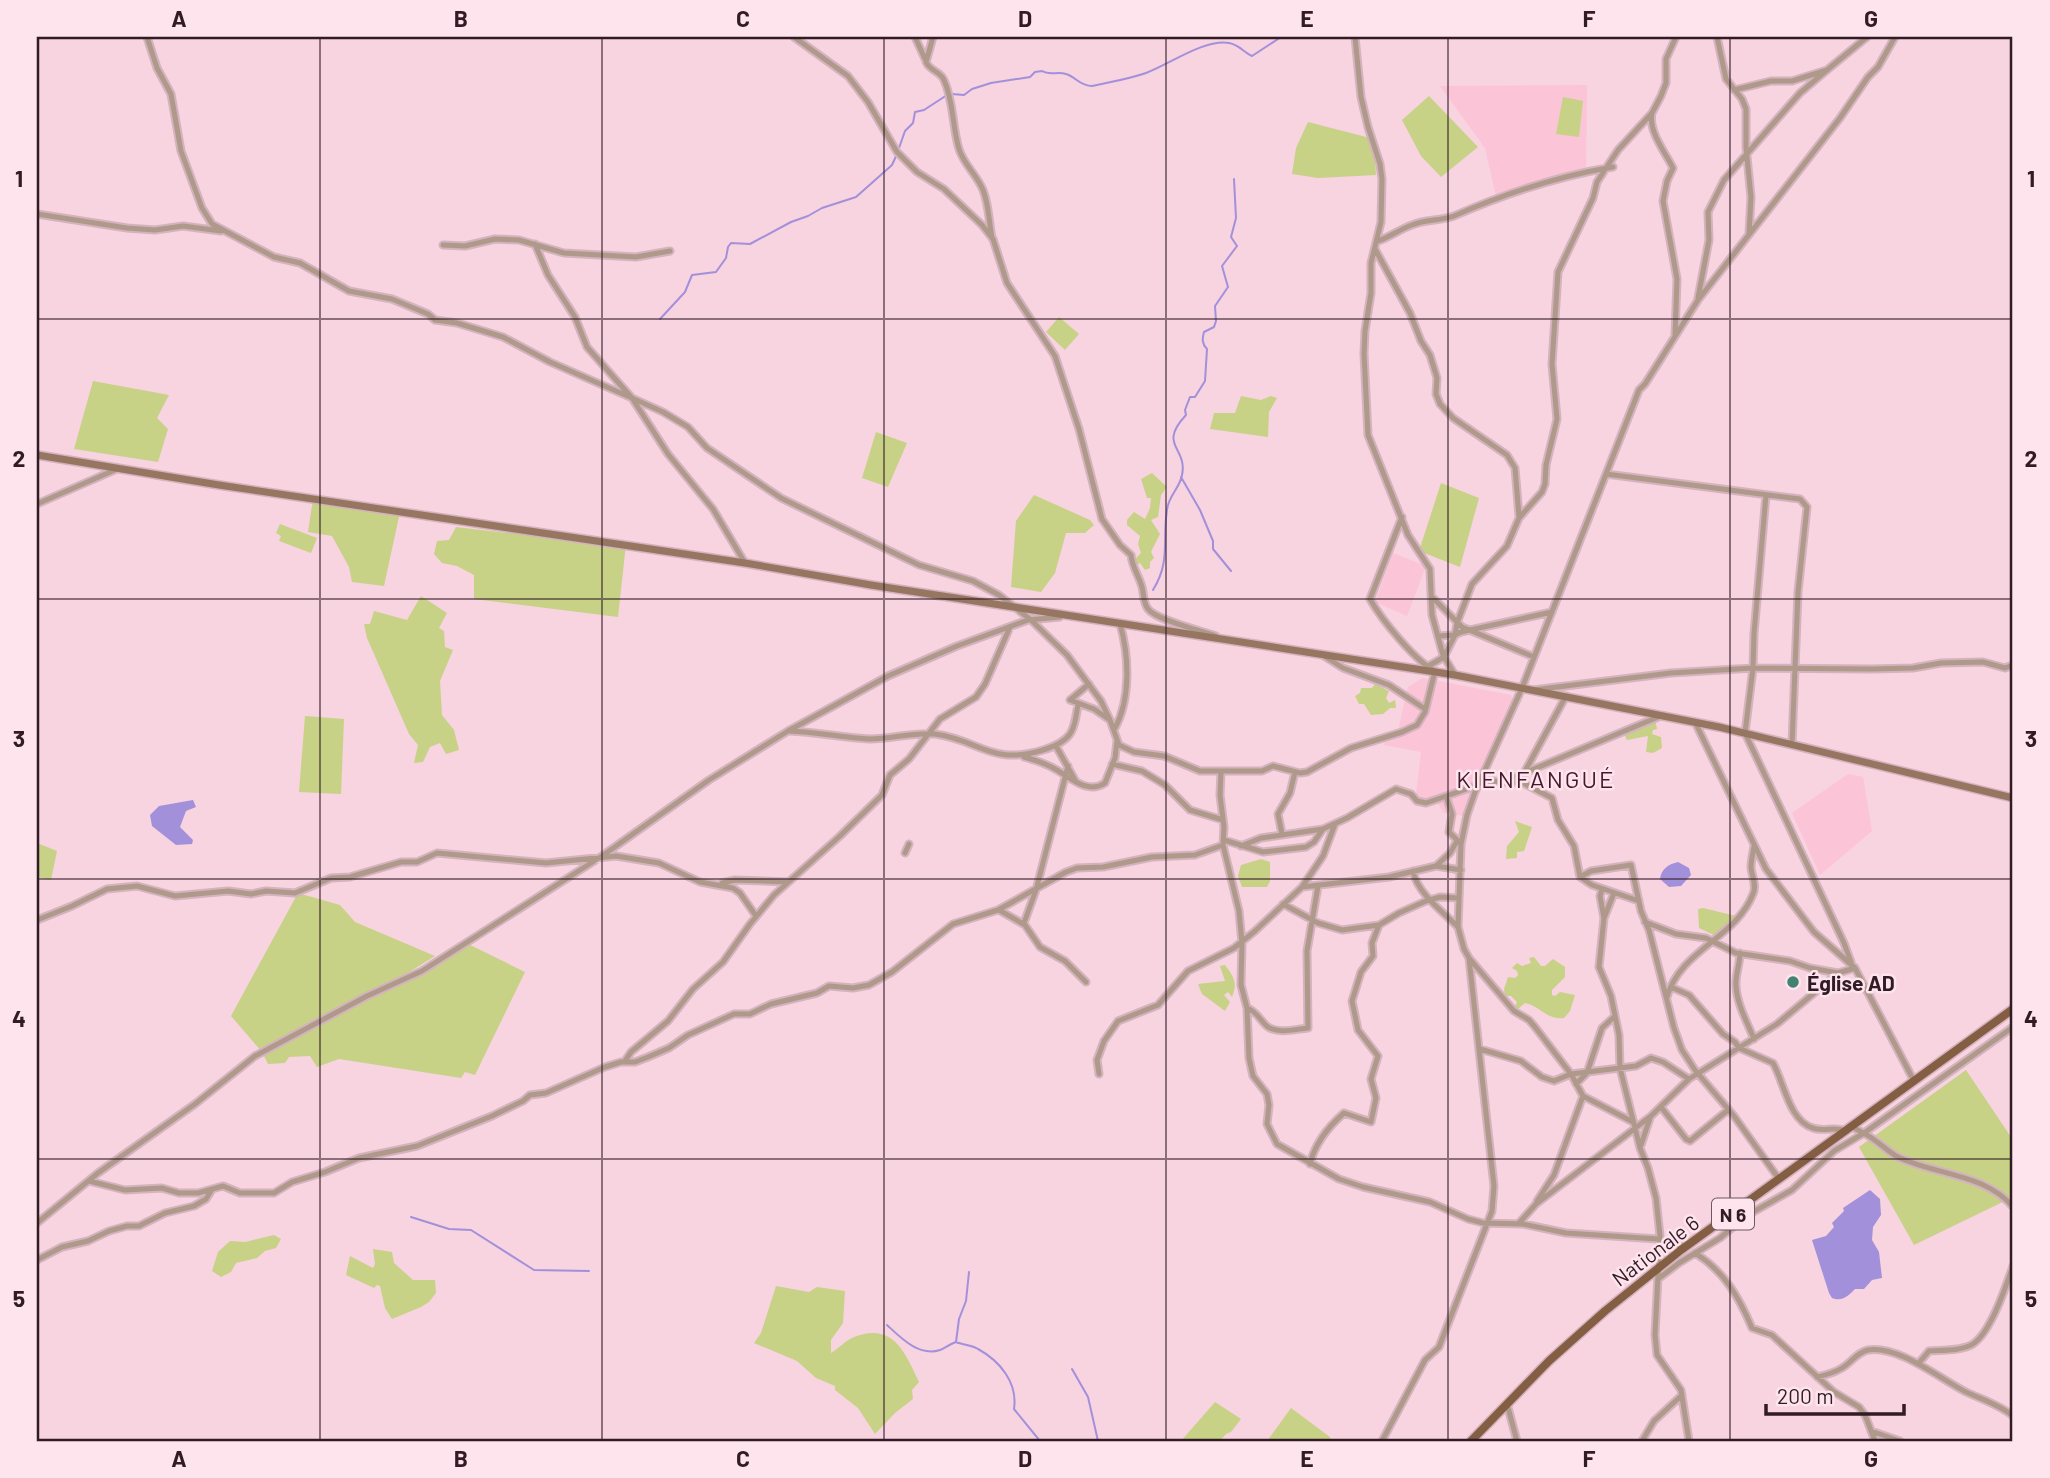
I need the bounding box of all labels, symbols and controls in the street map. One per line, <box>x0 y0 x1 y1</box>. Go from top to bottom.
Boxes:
text: A <box>171 4 187 32</box>
text: B <box>454 4 468 32</box>
text: C <box>736 4 750 32</box>
text: D <box>1018 4 1032 32</box>
text: E <box>1300 4 1314 32</box>
text: F <box>1583 4 1596 32</box>
text: G <box>1864 4 1878 32</box>
text: 1 <box>15 164 23 192</box>
text: 1 <box>2027 164 2035 192</box>
text: 2 <box>13 444 25 472</box>
text: 2 <box>2025 444 2037 472</box>
text: 3 <box>13 724 25 752</box>
text: 3 <box>2025 724 2037 752</box>
district label: KIENFANGUÉ <box>1456 764 1616 793</box>
place label: Église AD <box>1807 970 1895 995</box>
marker: Église AD <box>1785 974 1801 990</box>
text: 4 <box>12 1004 26 1032</box>
text: 4 <box>2024 1004 2038 1032</box>
road number: N 6 <box>1712 1198 1754 1230</box>
street label: Nationale 6 <box>1607 1209 1703 1291</box>
text: 5 <box>13 1284 25 1312</box>
text: 5 <box>2025 1284 2037 1312</box>
scale bar <box>1766 1373 1905 1417</box>
text: 200 m <box>1777 1383 1834 1408</box>
text: A <box>171 1444 187 1472</box>
text: B <box>454 1444 468 1472</box>
text: C <box>736 1444 750 1472</box>
text: D <box>1018 1444 1032 1472</box>
text: E <box>1300 1444 1314 1472</box>
text: F <box>1583 1444 1596 1472</box>
text: G <box>1864 1444 1878 1472</box>

